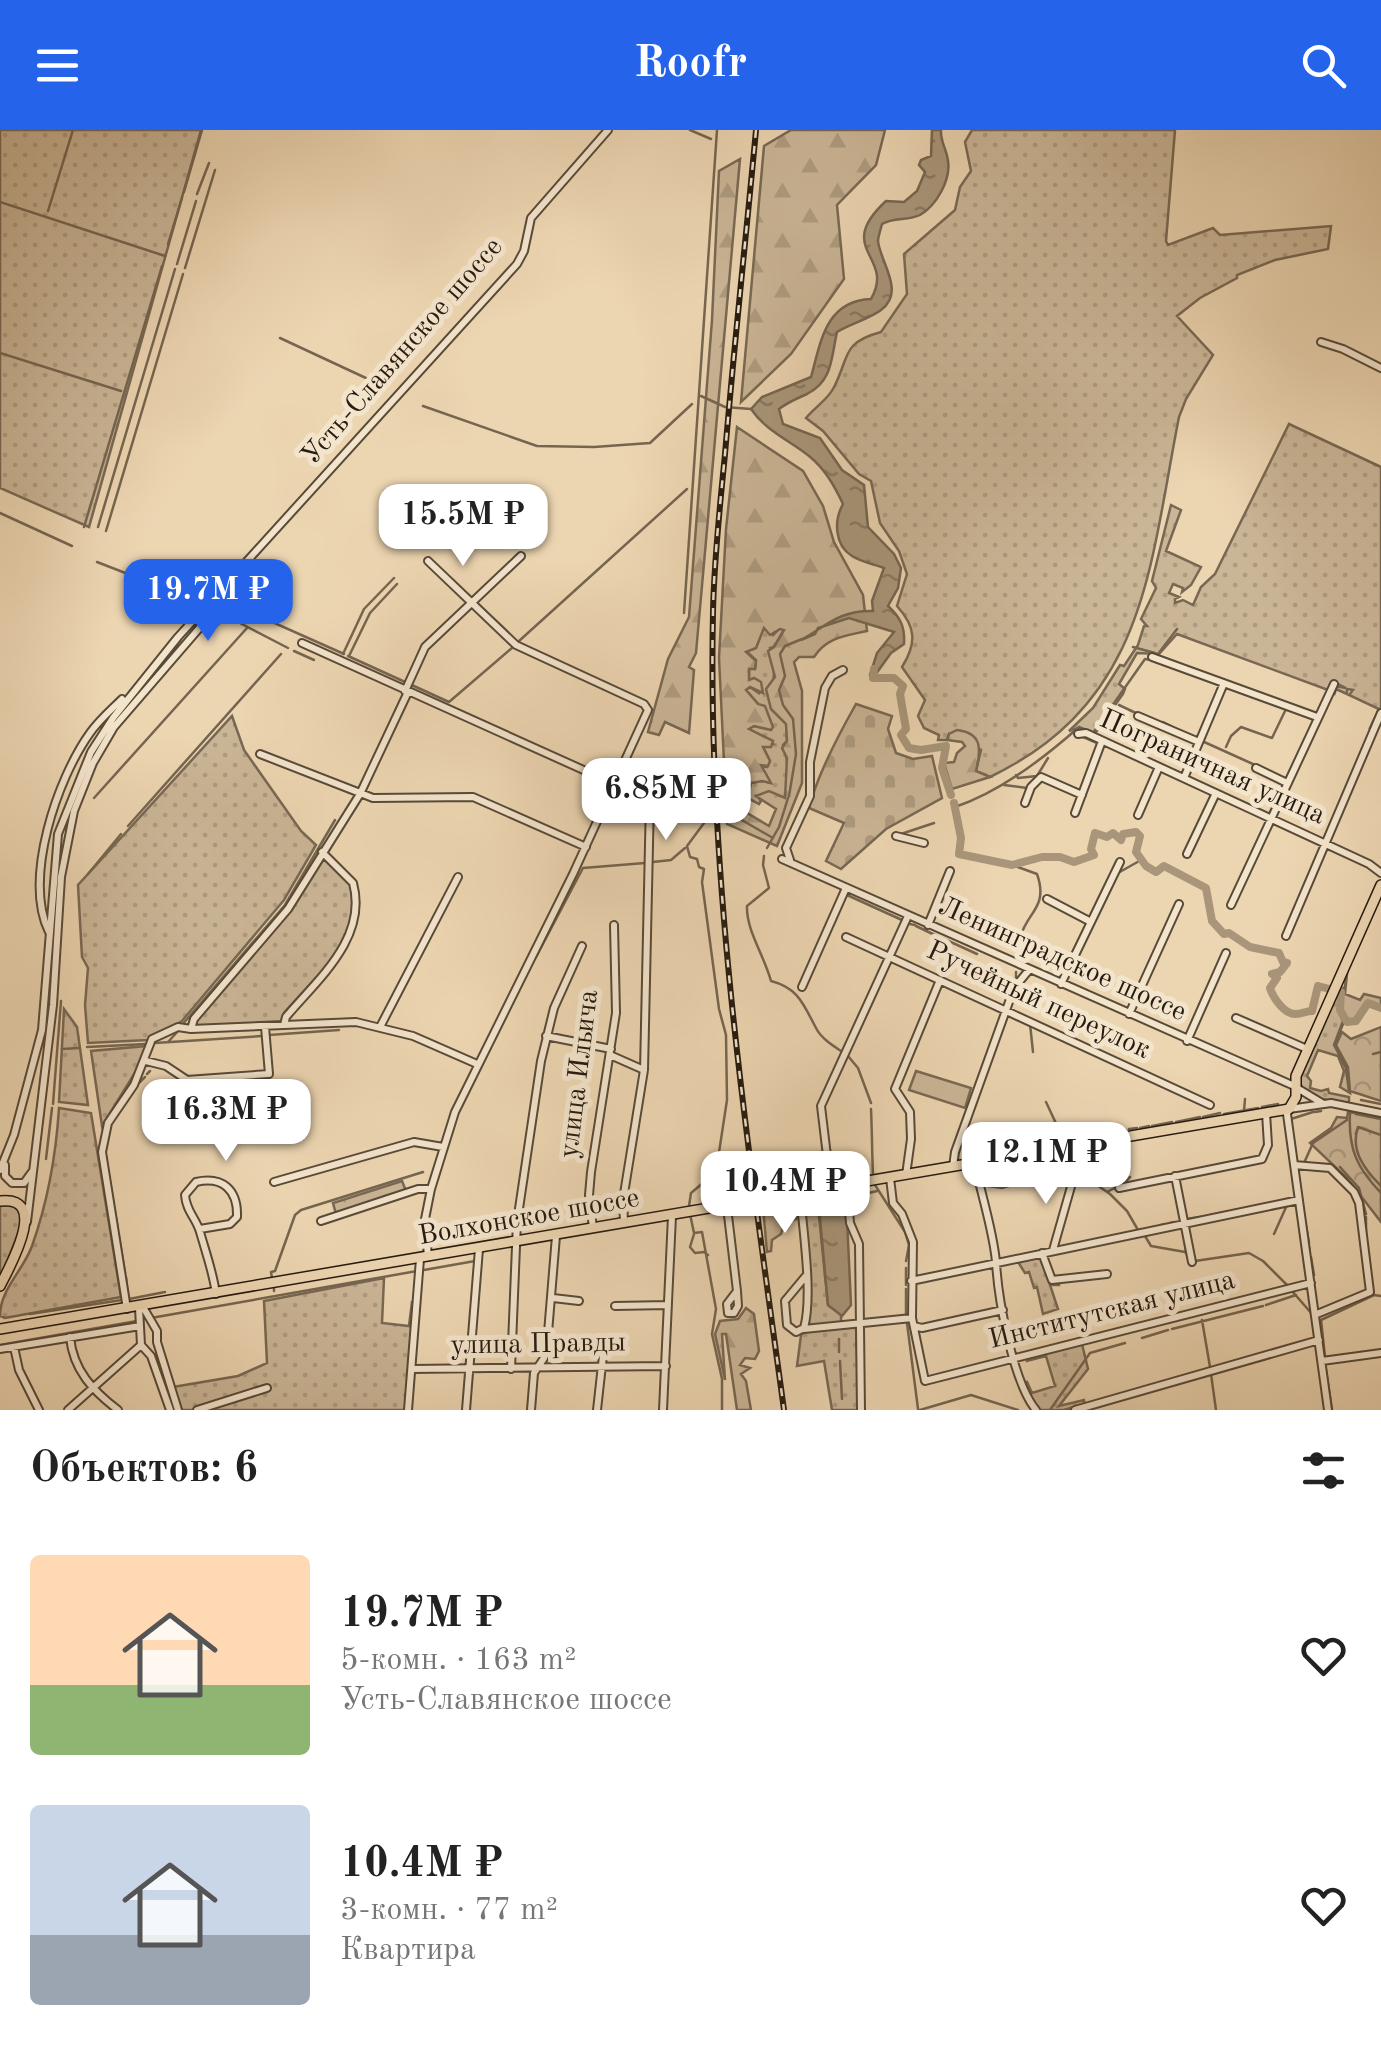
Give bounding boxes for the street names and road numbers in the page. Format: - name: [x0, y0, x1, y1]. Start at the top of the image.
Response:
- street label: Усть-Славянское шоссе: [297, 233, 509, 471]
- street label: Пограничная улица: [1095, 706, 1329, 831]
- street label: Ленинградское шоссе: [934, 893, 1190, 1027]
- street label: Ручейный переулок: [922, 937, 1154, 1065]
- street label: улица Ильича: [556, 988, 604, 1160]
- street label: Волхонское шоссе: [416, 1185, 642, 1251]
- street label: Институтская улица: [986, 1267, 1238, 1355]
- street label: улица Правды: [450, 1329, 626, 1361]

